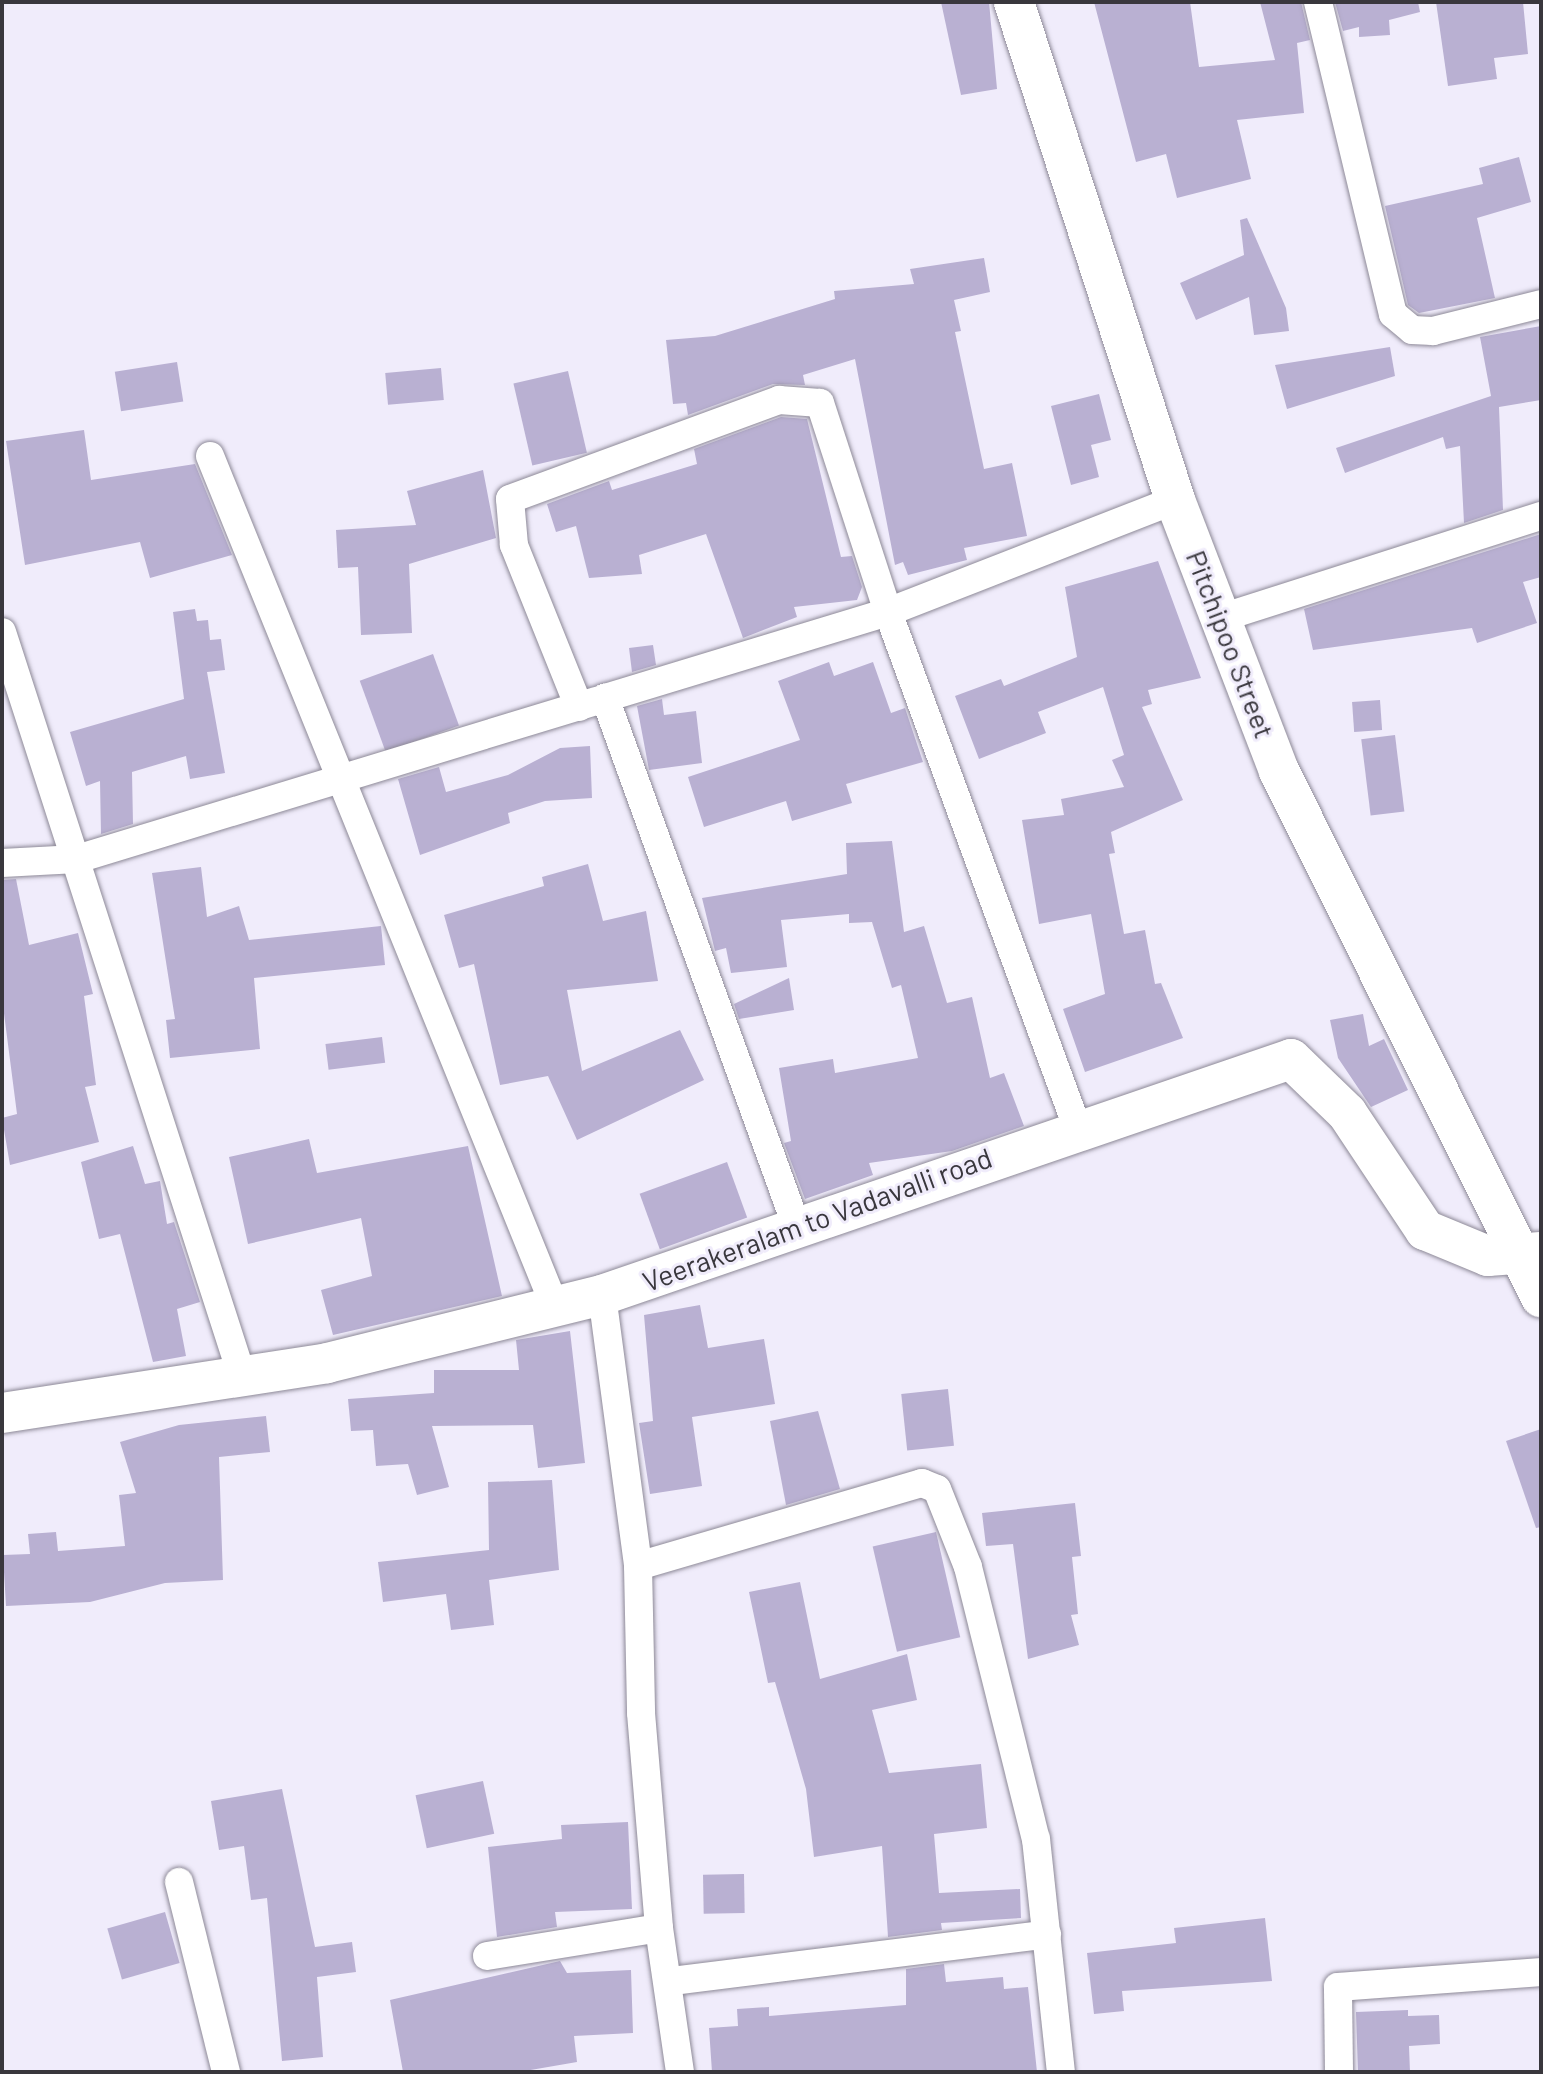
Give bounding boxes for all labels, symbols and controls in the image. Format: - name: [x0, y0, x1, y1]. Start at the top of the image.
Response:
- street label: Pitchipoo Street: [1180, 546, 1282, 742]
- street label: Veerakeralam to Vadavalli road: [638, 1140, 996, 1298]

